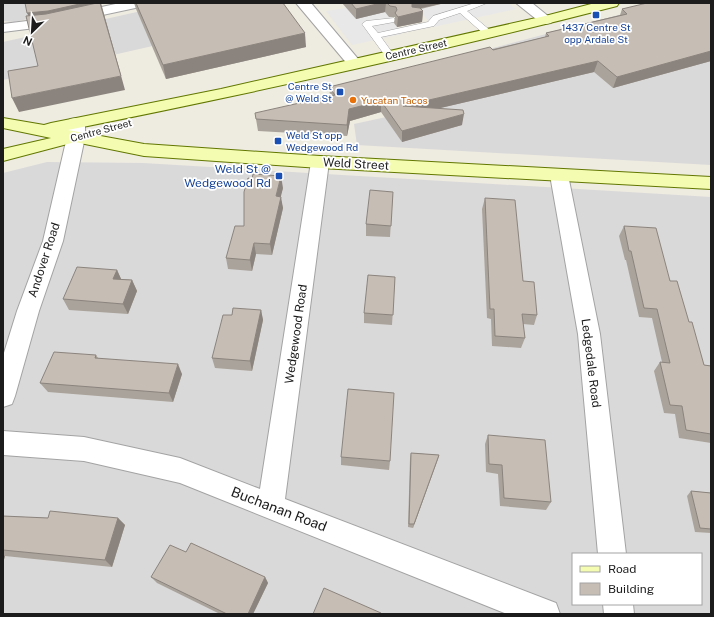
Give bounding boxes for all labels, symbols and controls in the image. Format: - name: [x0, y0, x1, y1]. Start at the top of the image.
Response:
- marker: 1437 Centre St opp Ardale St: [591, 10, 601, 20]
- north arrow: [12, 12, 52, 52]
- place label: 1437 Centre St opp Ardale St: [561, 21, 631, 45]
- text: N: [21, 34, 34, 48]
- street label: Centre Street: [384, 36, 448, 62]
- place label: Centre St @ Weld St: [285, 80, 332, 104]
- marker: Centre St @ Weld St: [335, 87, 345, 97]
- place label: Yucatan Tacos: [361, 94, 428, 106]
- marker: Yucatan Tacos: [348, 95, 358, 105]
- street label: Centre Street: [69, 116, 133, 144]
- place label: Weld St opp Wedgewood Rd: [286, 129, 358, 153]
- marker: Weld St opp Wedgewood Rd: [273, 136, 283, 146]
- street label: Weld Street: [323, 155, 390, 173]
- place label: Weld St @ Wedgewood Rd: [184, 162, 271, 190]
- marker: Weld St @ Wedgewood Rd: [274, 171, 284, 181]
- street label: Andover Road: [25, 221, 63, 299]
- street label: Wedgewood Road: [282, 283, 310, 385]
- street label: Ledgedale Road: [579, 318, 603, 408]
- street label: Buchanan Road: [229, 483, 329, 535]
- legend: [572, 553, 702, 605]
- text: Road: [608, 562, 636, 576]
- text: Building: [608, 582, 654, 596]

